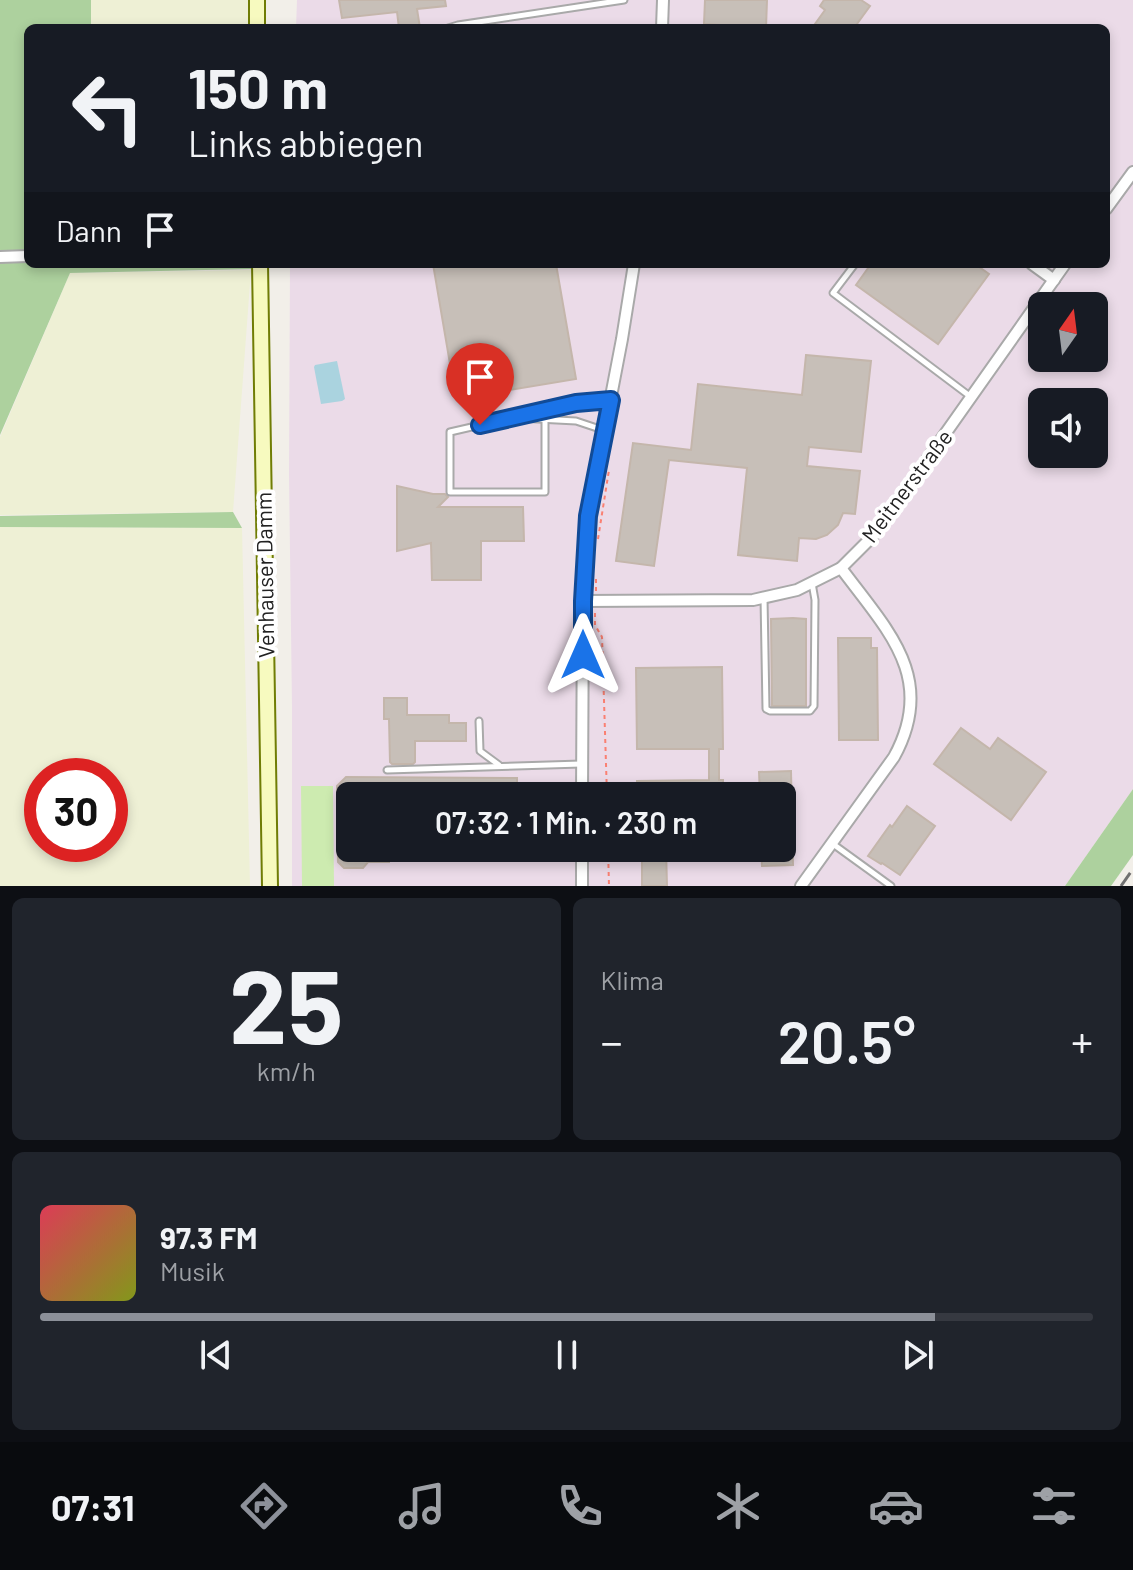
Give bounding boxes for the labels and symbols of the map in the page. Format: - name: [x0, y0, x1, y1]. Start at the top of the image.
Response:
- north arrow: [1028, 292, 1108, 372]
- pin: [446, 343, 514, 425]
- street label: Meitnerstraße: [855, 424, 957, 547]
- street label: Venhauser Damm: [250, 492, 278, 658]
- position arrow: [541, 613, 625, 697]
- speed limit sign: 30: [24, 758, 128, 862]

